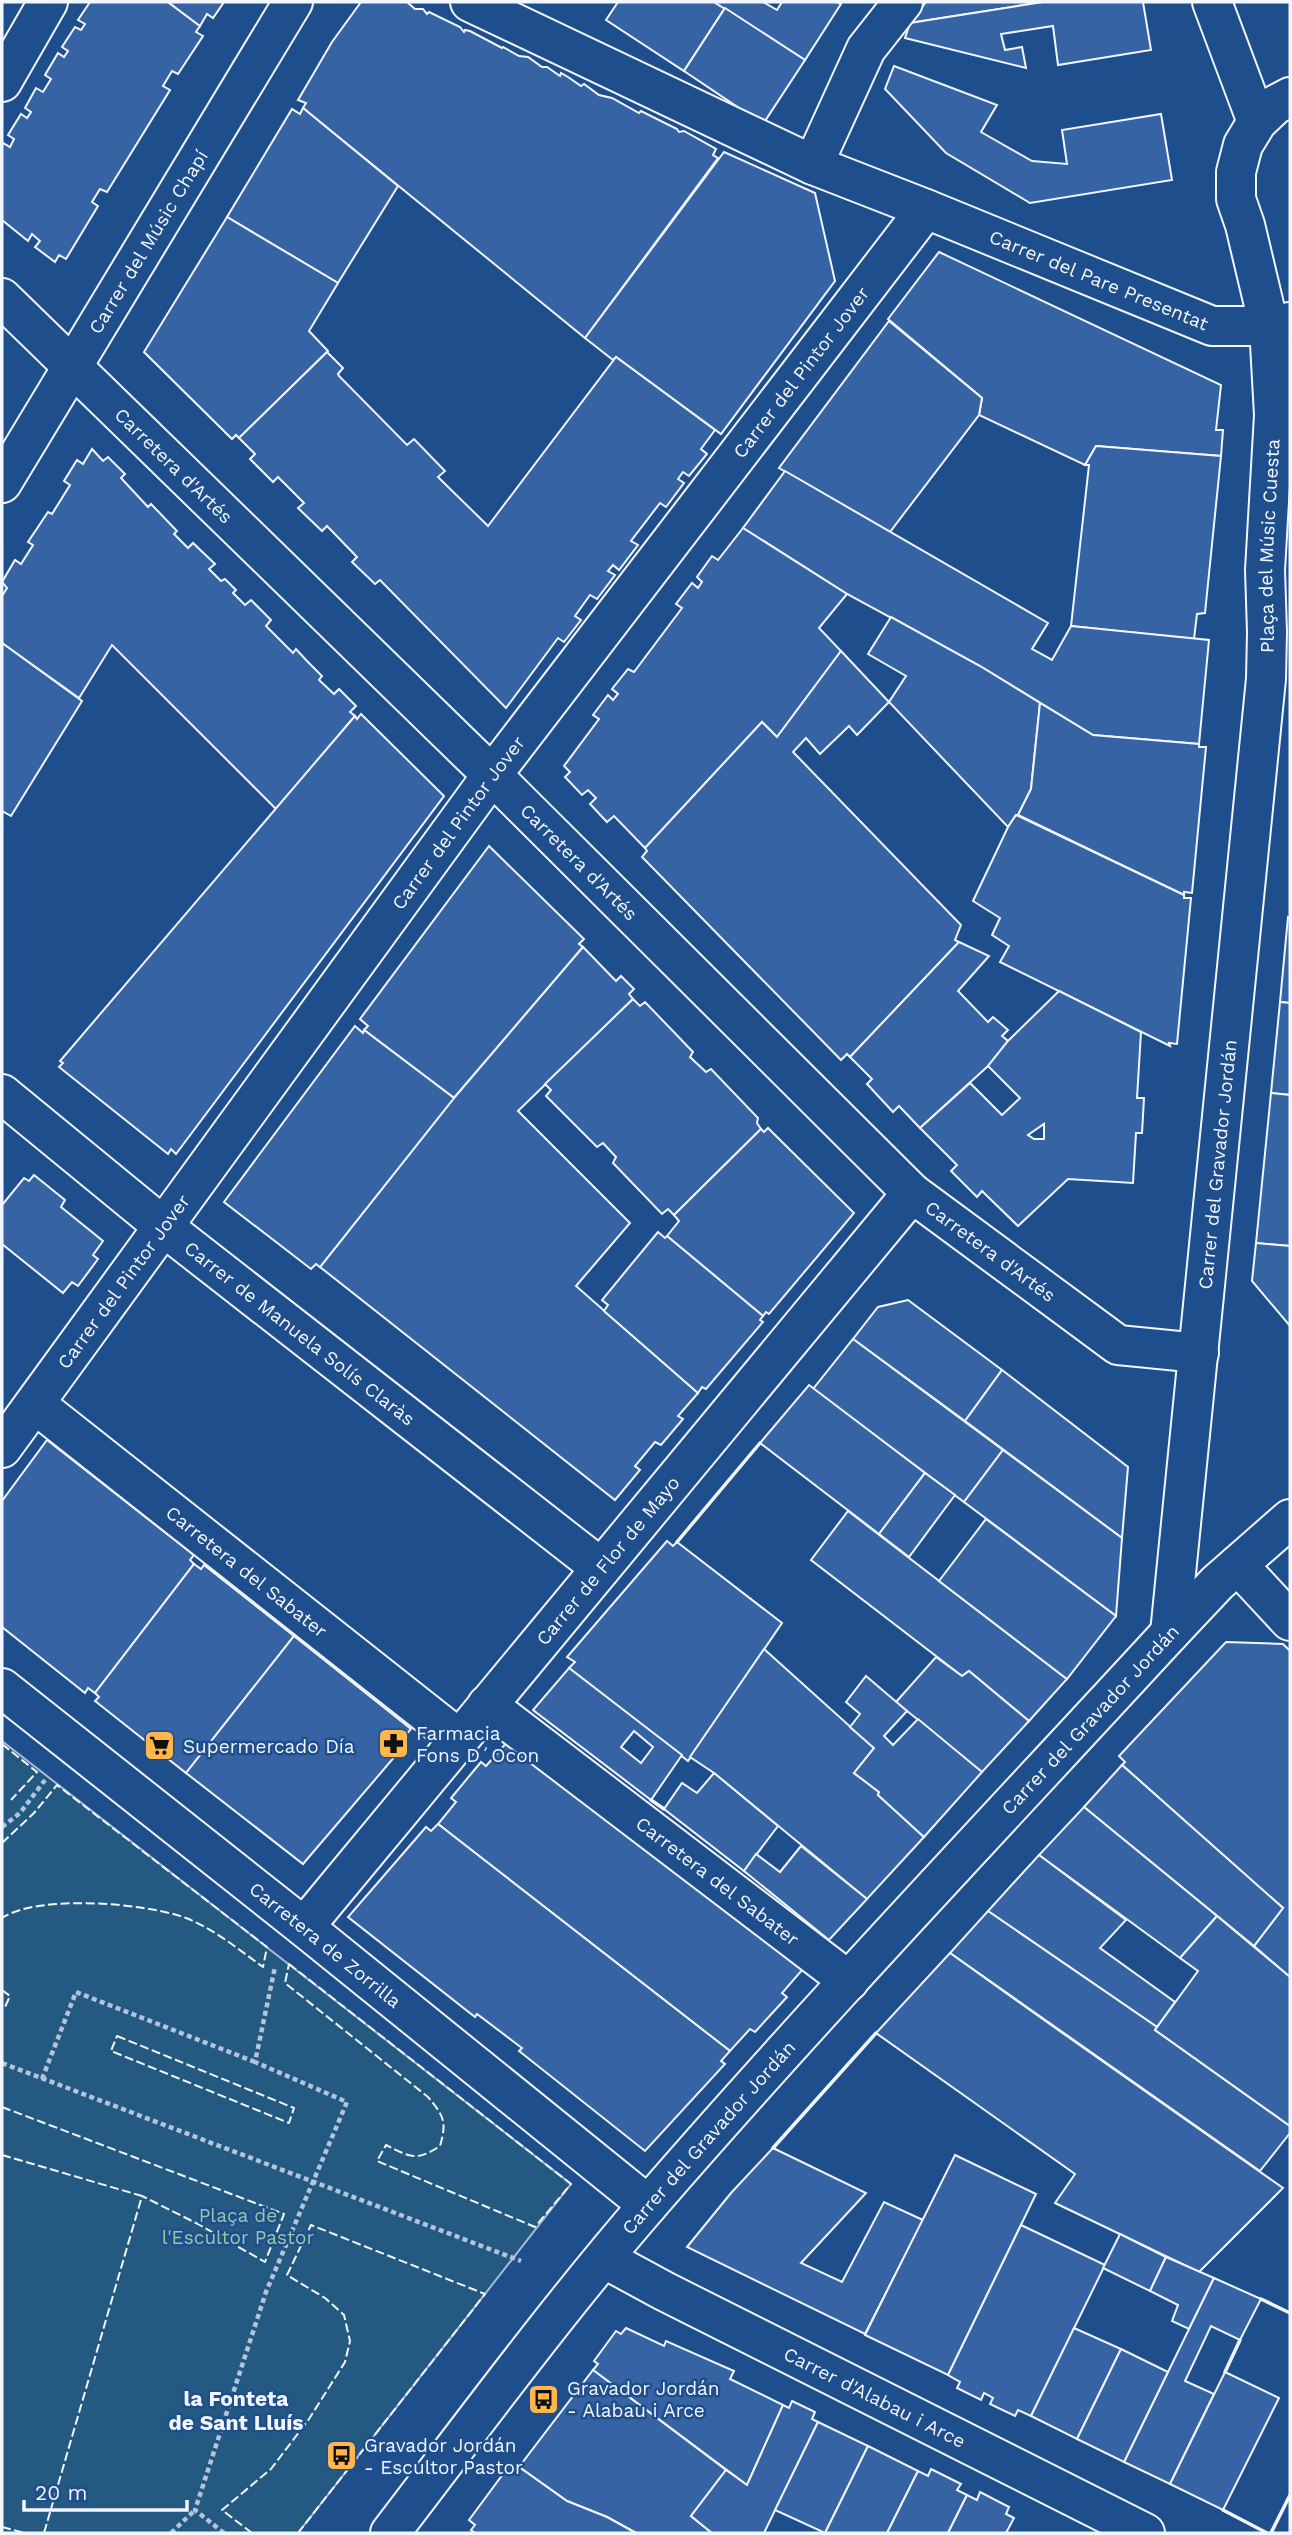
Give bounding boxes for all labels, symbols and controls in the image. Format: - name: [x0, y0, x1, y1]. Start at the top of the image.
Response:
- street label: Carrer del Músic Chapí: [84, 146, 213, 338]
- street label: Carrer del Pare Presentat: [986, 225, 1212, 335]
- street label: Carrer del Pintor Jover: [728, 282, 874, 463]
- street label: Carretera d'Artés: [110, 403, 238, 528]
- street label: Plaça del Músic Cuesta: [1254, 438, 1285, 653]
- street label: Carrer del Pintor Jover: [387, 731, 530, 914]
- street label: Carretera d'Artés: [516, 799, 642, 925]
- street label: Carrer del Gravador Jordán: [1194, 1038, 1242, 1290]
- street label: Carrer del Pintor Jover: [53, 1190, 195, 1373]
- street label: Carretera d'Artés: [921, 1196, 1060, 1307]
- street label: Carrer de Manuela Solís Claràs: [180, 1236, 419, 1431]
- street label: Carrer de Flor de Mayo: [531, 1471, 685, 1650]
- street label: Carretera del Sabater: [161, 1501, 332, 1643]
- street label: Carrer del Gravador Jordán: [997, 1620, 1184, 1820]
- place label: Farmacia Fons D´Ocon: [416, 1722, 539, 1767]
- pharmacy icon: Farmacia Fons D´Ocon: [376, 1727, 410, 1761]
- supermarket icon: Supermercado Día: [143, 1729, 177, 1763]
- place label: Supermercado Día: [183, 1735, 355, 1758]
- street label: Carretera del Sabater: [631, 1812, 804, 1951]
- street label: Carretera de Zorrilla: [245, 1877, 406, 2013]
- street label: Carrer del Gravador Jordán: [617, 2036, 800, 2239]
- park label: Plaça de l'Escultor Pastor: [162, 2204, 314, 2249]
- street label: Carrer d'Alabau i Arce: [780, 2342, 969, 2453]
- place label: Gravador Jordán - Alabau i Arce: [567, 2377, 720, 2422]
- bus stop icon: Gravador Jordán - Alabau i Arce: [527, 2382, 561, 2416]
- district label: la Fonteta de Sant Lluís: [169, 2386, 303, 2435]
- place label: Gravador Jordán - Escultor Pastor: [364, 2434, 523, 2479]
- bus stop icon: Gravador Jordán - Escultor Pastor: [324, 2439, 358, 2473]
- scale bar: [24, 2468, 187, 2512]
- text: 20 m: [35, 2480, 87, 2505]

